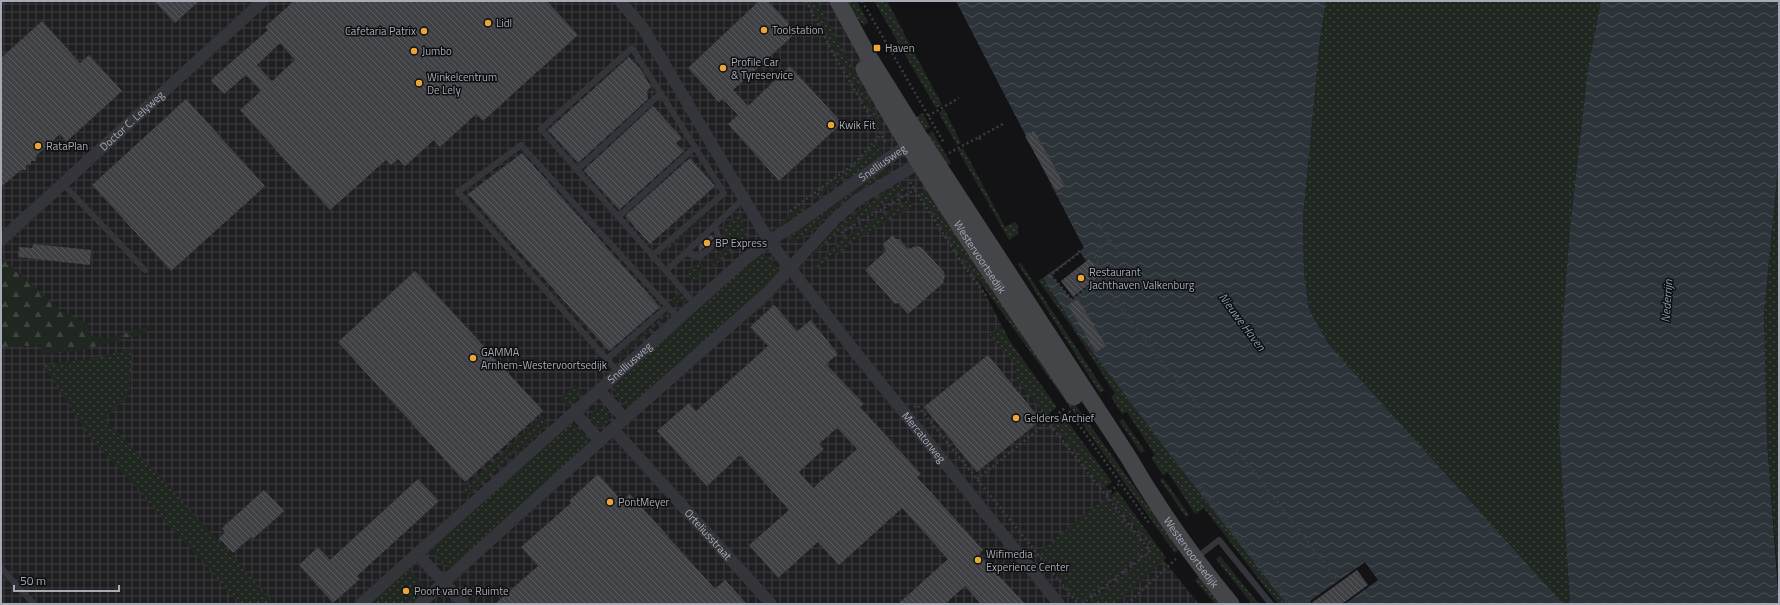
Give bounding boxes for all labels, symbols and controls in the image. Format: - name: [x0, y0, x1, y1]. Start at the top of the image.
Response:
- place label: Lidl: [496, 15, 512, 31]
- marker: Lidl: [483, 18, 493, 28]
- place label: Toolstation: [772, 22, 824, 38]
- place label: Cafetaria Patrix: [345, 23, 416, 39]
- marker: Toolstation: [759, 25, 769, 35]
- marker: Cafetaria Patrix: [419, 26, 429, 36]
- place label: Haven: [885, 40, 915, 56]
- place label: Jumbo: [422, 43, 452, 59]
- marker: Haven: [872, 43, 882, 53]
- marker: Jumbo: [409, 46, 419, 56]
- place label: Profile Car & Tyreservice: [731, 54, 793, 83]
- marker: Profile Car & Tyreservice: [718, 63, 728, 73]
- place label: Winkelcentrum De Lely: [427, 69, 497, 98]
- marker: Winkelcentrum De Lely: [414, 78, 424, 88]
- street label: Doctor C. Lelyweg: [96, 87, 168, 154]
- place label: Kwik Fit: [839, 117, 876, 133]
- marker: Kwik Fit: [826, 120, 836, 130]
- place label: RataPlan: [46, 138, 88, 154]
- street label: Snelliusweg: [855, 140, 910, 185]
- marker: RataPlan: [33, 141, 43, 151]
- street label: Westervoortsedijk: [950, 217, 1011, 297]
- place label: BP Express: [715, 235, 767, 251]
- marker: BP Express: [702, 238, 712, 248]
- place label: Restaurant Jachthaven Valkenburg: [1089, 264, 1195, 293]
- marker: Restaurant Jachthaven Valkenburg: [1076, 273, 1086, 283]
- water label: Nederrijn: [1656, 278, 1678, 323]
- water label: Nieuwe Haven: [1214, 289, 1271, 356]
- street label: Snelliusweg: [604, 338, 656, 387]
- place label: GAMMA Arnhem-Westervoortsedijk: [481, 344, 608, 373]
- marker: GAMMA Arnhem-Westervoortsedijk: [468, 353, 478, 363]
- street label: Mercatorweg: [898, 408, 950, 466]
- place label: Gelders Archief: [1024, 410, 1095, 426]
- marker: Gelders Archief: [1011, 413, 1021, 423]
- place label: PontMeyer: [618, 494, 669, 510]
- marker: PontMeyer: [605, 497, 615, 507]
- street label: Orteliusstraat: [681, 505, 736, 564]
- street label: Westervoortsedijk: [1160, 513, 1223, 592]
- place label: Wifimedia Experience Center: [986, 546, 1070, 575]
- marker: Wifimedia Experience Center: [973, 555, 983, 565]
- scale bar: [14, 567, 119, 593]
- text: 50 m: [20, 571, 46, 590]
- place label: Poort van de Ruimte: [414, 583, 509, 599]
- marker: Poort van de Ruimte: [401, 586, 411, 596]

